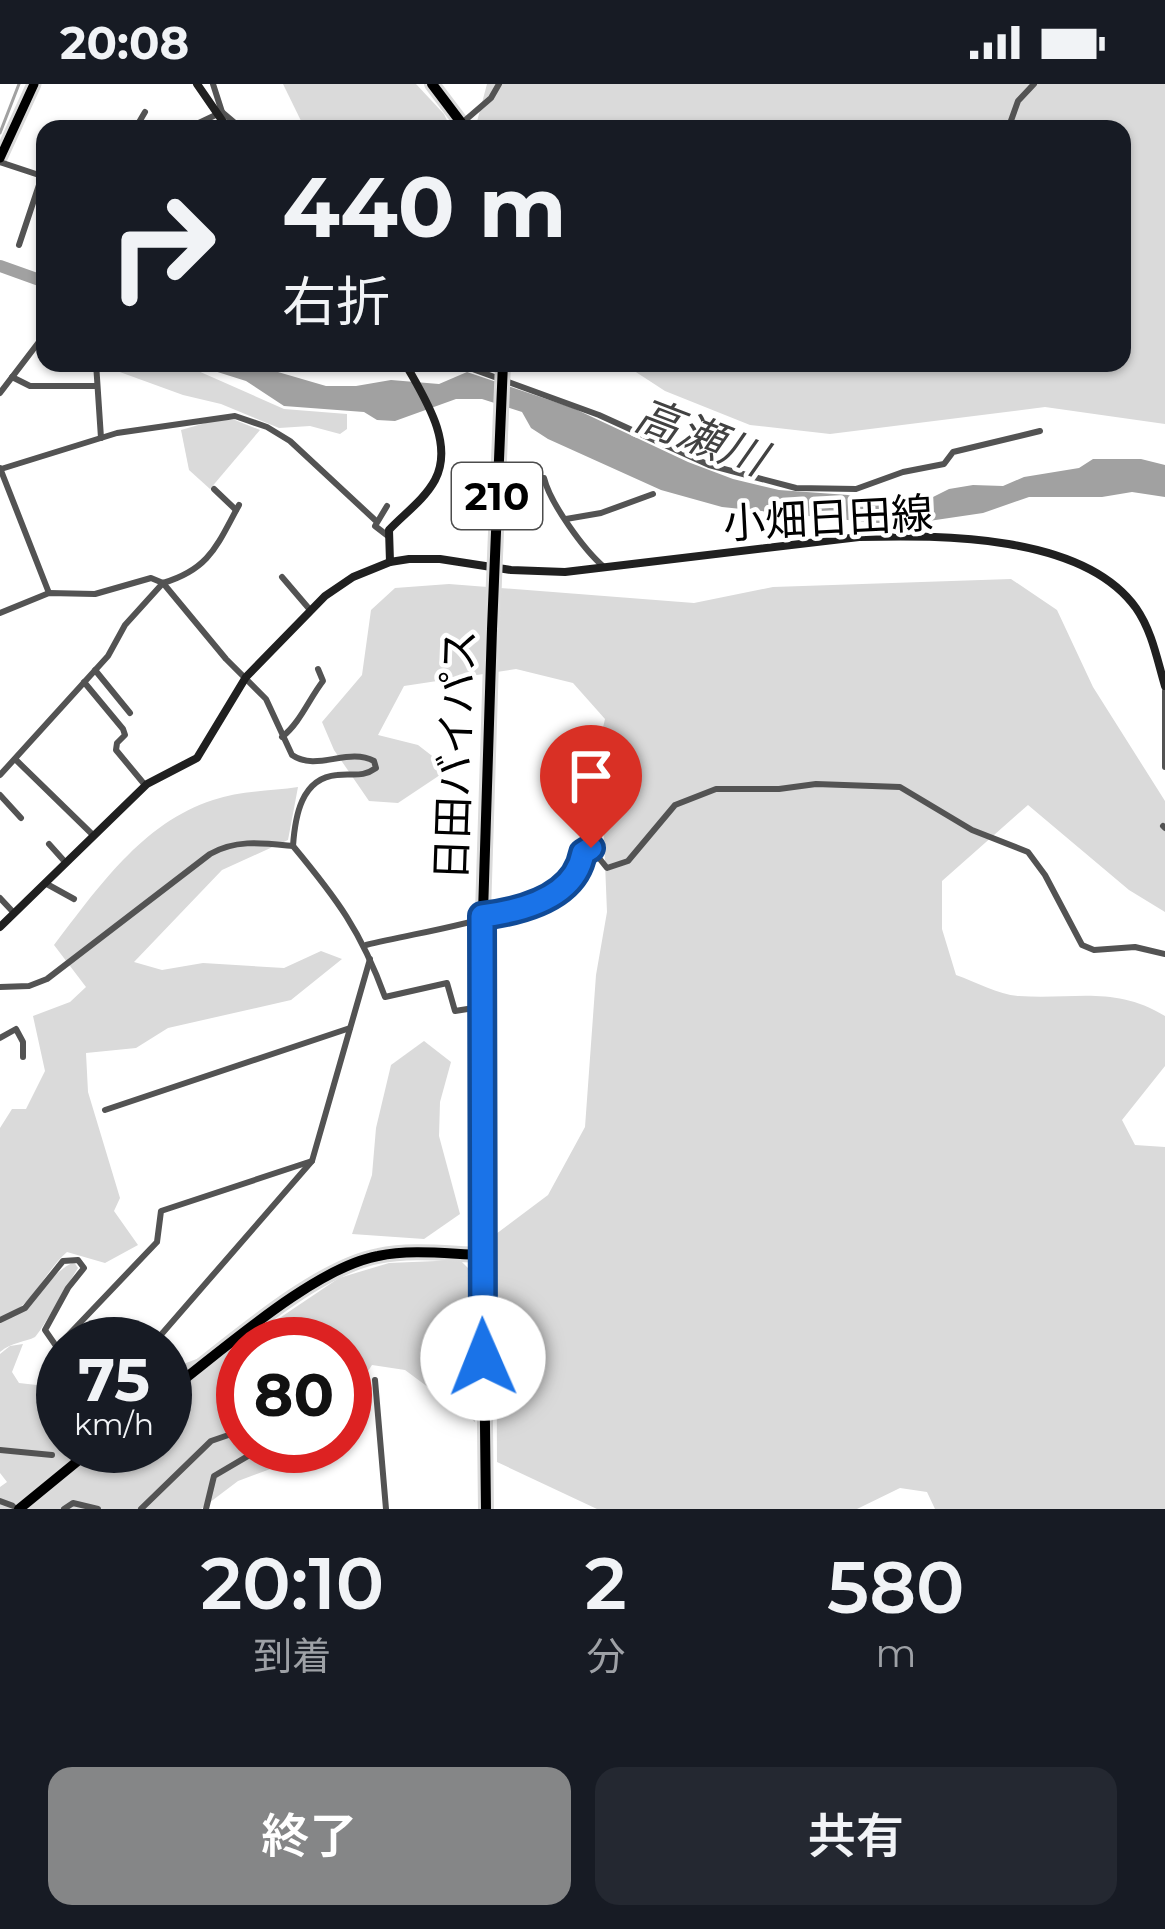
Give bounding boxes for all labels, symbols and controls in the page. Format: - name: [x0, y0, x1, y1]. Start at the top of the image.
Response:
- text: 20:08: [60, 15, 189, 70]
- text: 440 m: [282, 156, 567, 258]
- icon: right: [84, 168, 240, 324]
- text: 右折: [282, 269, 390, 335]
- water label: 高瀬川: [628, 386, 778, 487]
- road number: 210: [452, 463, 542, 529]
- street label: 小畑日田線: [722, 487, 934, 549]
- street label: 日田バイパス: [425, 629, 485, 881]
- pin: [540, 725, 642, 848]
- icon: arrive: [558, 743, 624, 809]
- position arrow: [420, 1295, 546, 1421]
- speed limit sign: 80: [216, 1317, 372, 1473]
- text: 75: [78, 1343, 150, 1416]
- text: km/h: [74, 1406, 154, 1443]
- text: 20:10: [200, 1539, 384, 1627]
- text: 2: [585, 1539, 627, 1627]
- text: 580: [827, 1543, 965, 1631]
- text: m: [875, 1629, 917, 1677]
- text: 到着: [253, 1632, 331, 1680]
- text: 分: [586, 1632, 625, 1680]
- button: 終了: [48, 1767, 571, 1905]
- button: 共有: [595, 1767, 1117, 1905]

